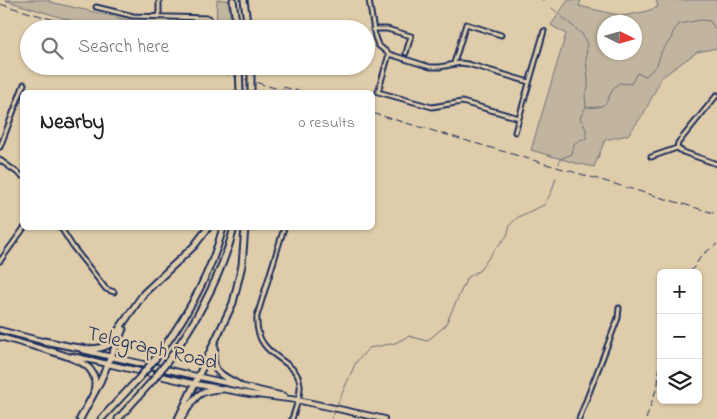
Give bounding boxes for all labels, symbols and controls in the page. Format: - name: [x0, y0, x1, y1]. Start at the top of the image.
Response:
- north arrow: [597, 15, 642, 60]
- search box: [20, 20, 375, 75]
- icon: search: [38, 34, 66, 62]
- text: Search here: [78, 34, 169, 61]
- text: Nearby: [40, 108, 104, 138]
- text: 0 results: [299, 111, 355, 135]
- map controls: [657, 269, 702, 404]
- button: +: [657, 269, 702, 314]
- button: −: [657, 314, 702, 359]
- street label: Telegraph Road: [83, 319, 221, 381]
- button: layers: [657, 359, 702, 404]

